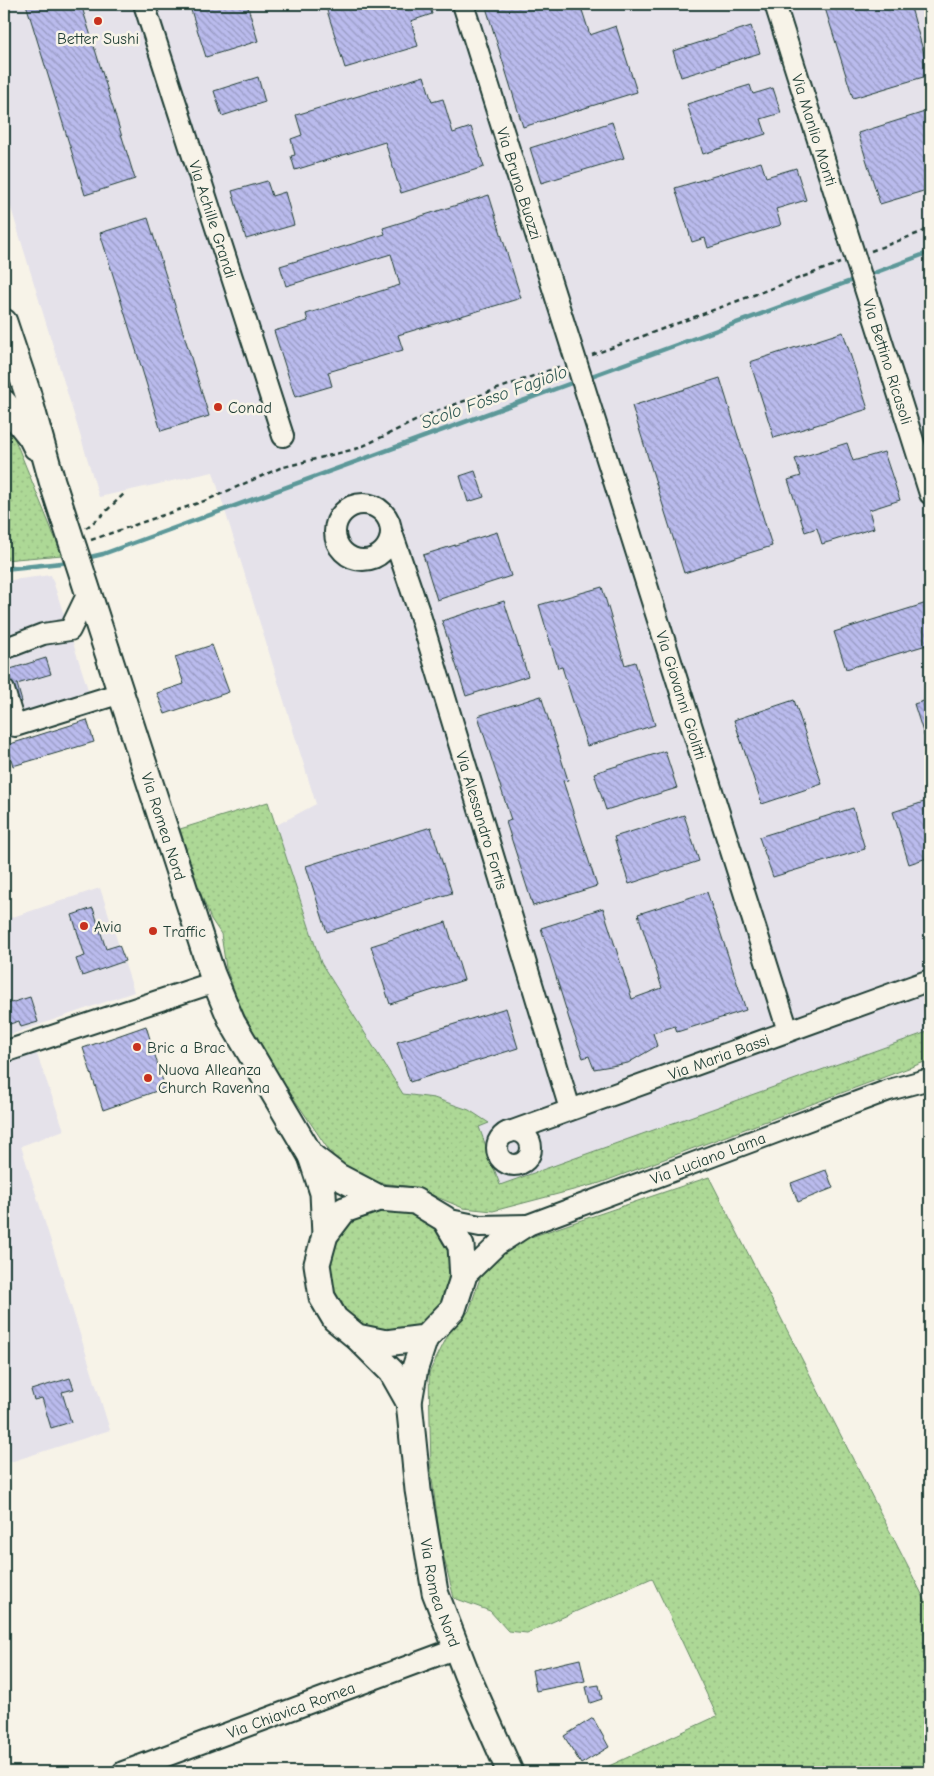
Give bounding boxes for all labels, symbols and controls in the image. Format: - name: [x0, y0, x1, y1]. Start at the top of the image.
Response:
- marker: Better Sushi: [92, 15, 104, 27]
- place label: Better Sushi: [57, 30, 139, 48]
- street label: Via Manlio Monti: [788, 72, 840, 188]
- street label: Via Bruno Buozzi: [493, 125, 545, 242]
- street label: Via Achille Grandi: [185, 158, 240, 280]
- street label: Via Bettino Ricasoli: [859, 297, 915, 427]
- water label: Scolo Fosso Fagiolo: [418, 361, 570, 434]
- place label: Conad: [228, 399, 272, 417]
- marker: Conad: [212, 401, 224, 413]
- street label: Via Giovanni Giolitti: [652, 629, 710, 762]
- street label: Via Alessandro Fortis: [452, 749, 511, 892]
- street label: Via Romea Nord: [137, 770, 189, 882]
- place label: Avia: [94, 918, 122, 936]
- marker: Avia: [78, 920, 90, 932]
- place label: Traffic: [163, 923, 206, 941]
- marker: Traffic: [147, 925, 159, 937]
- street label: Via Maria Bassi: [666, 1031, 772, 1084]
- place label: Bric a Brac: [147, 1039, 226, 1057]
- marker: Bric a Brac: [131, 1041, 143, 1053]
- place label: Nuova Alleanza Church Ravenna: [158, 1061, 270, 1097]
- marker: Nuova Alleanza Church Ravenna: [142, 1072, 154, 1084]
- street label: Via Luciano Lama: [648, 1129, 768, 1189]
- street label: Via Romea Nord: [416, 1537, 463, 1650]
- street label: Via Chiavica Romea: [225, 1679, 358, 1743]

